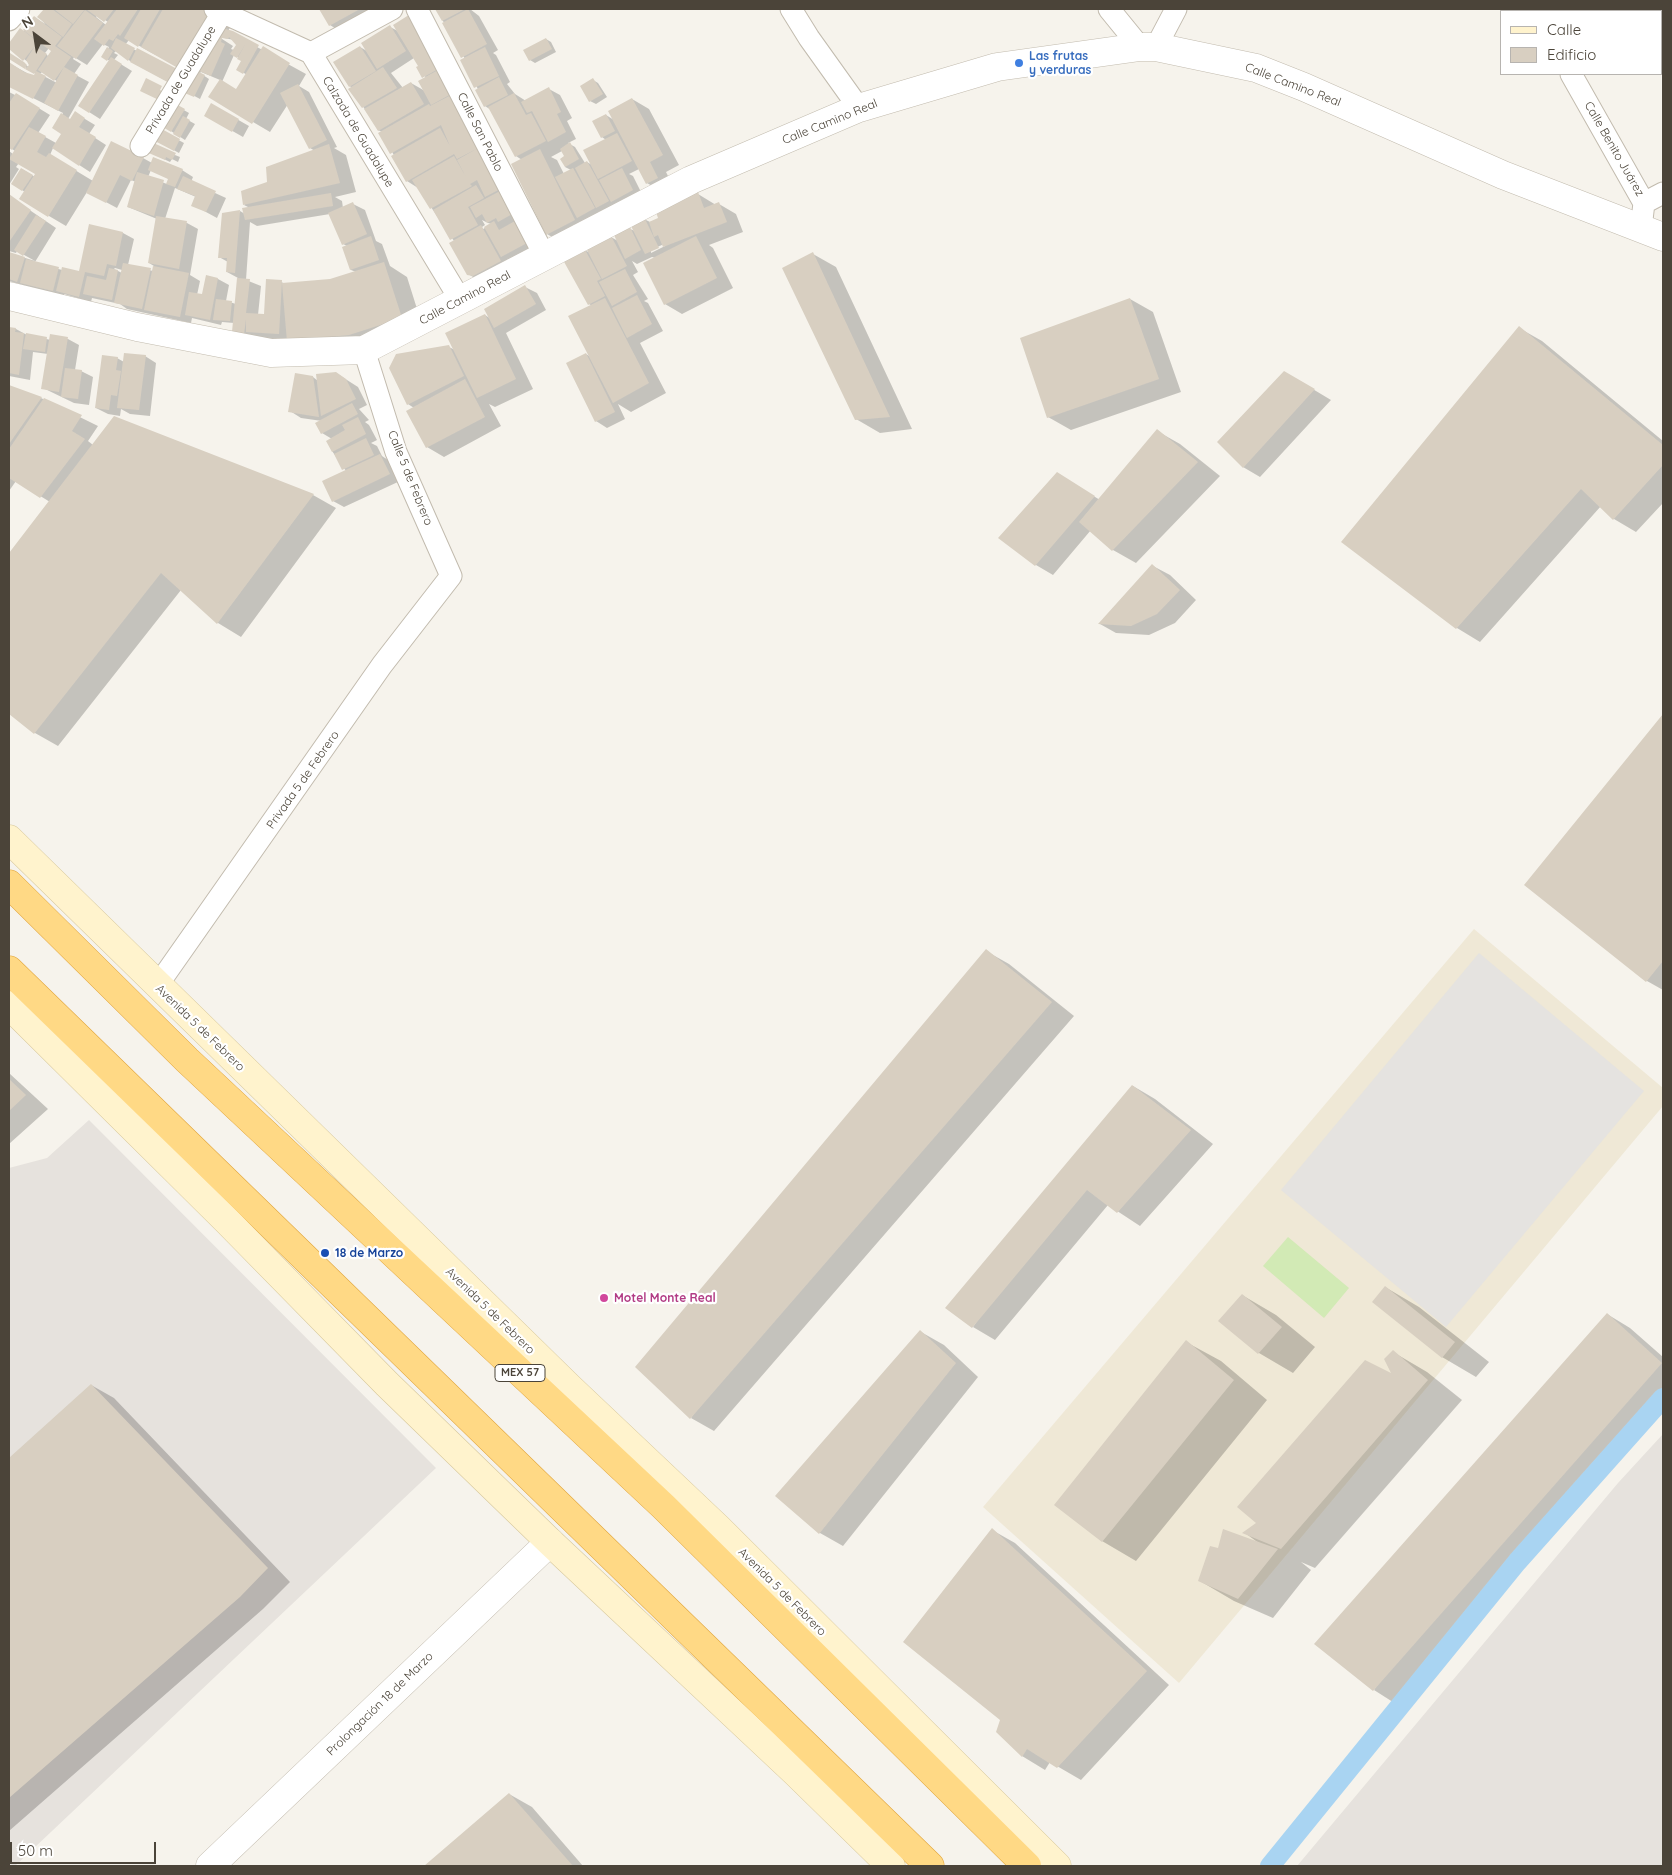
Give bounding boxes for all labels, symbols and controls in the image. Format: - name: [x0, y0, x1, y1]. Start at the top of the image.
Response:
- north arrow: [10, 10, 60, 60]
- legend: [1500, 10, 1662, 75]
- text: N: [18, 12, 36, 33]
- text: Calle: [1547, 20, 1581, 39]
- street label: Privada de Guadalupe: [143, 23, 219, 137]
- text: Edificio: [1547, 45, 1596, 64]
- place label: Las frutas y verduras: [1029, 49, 1091, 77]
- marker: Las frutas y verduras: [1013, 57, 1025, 69]
- street label: Calle Camino Real: [1243, 60, 1343, 110]
- street label: Calzada de Guadalupe: [319, 74, 397, 190]
- street label: Calle San Pablo: [454, 90, 506, 174]
- street label: Calle Camino Real: [780, 96, 880, 148]
- street label: Calle Benito Juárez: [1581, 99, 1647, 199]
- street label: Calle Camino Real: [417, 268, 513, 328]
- street label: Calle 5 de Febrero: [384, 428, 436, 528]
- street label: Privada 5 de Febrero: [264, 728, 342, 832]
- street label: Avenida 5 de Febrero: [152, 982, 248, 1074]
- place label: 18 de Marzo: [335, 1246, 403, 1260]
- marker: 18 de Marzo: [319, 1247, 331, 1259]
- street label: Avenida 5 de Febrero: [442, 1265, 538, 1357]
- place label: Motel Monte Real: [614, 1291, 716, 1305]
- marker: Motel Monte Real: [598, 1292, 610, 1304]
- road number: MEX 57: [495, 1365, 545, 1382]
- street label: Avenida 5 de Febrero: [735, 1545, 829, 1639]
- street label: Prolongación 18 de Marzo: [324, 1649, 436, 1759]
- scale bar: [12, 1832, 159, 1864]
- text: 50 m: [18, 1841, 53, 1860]

